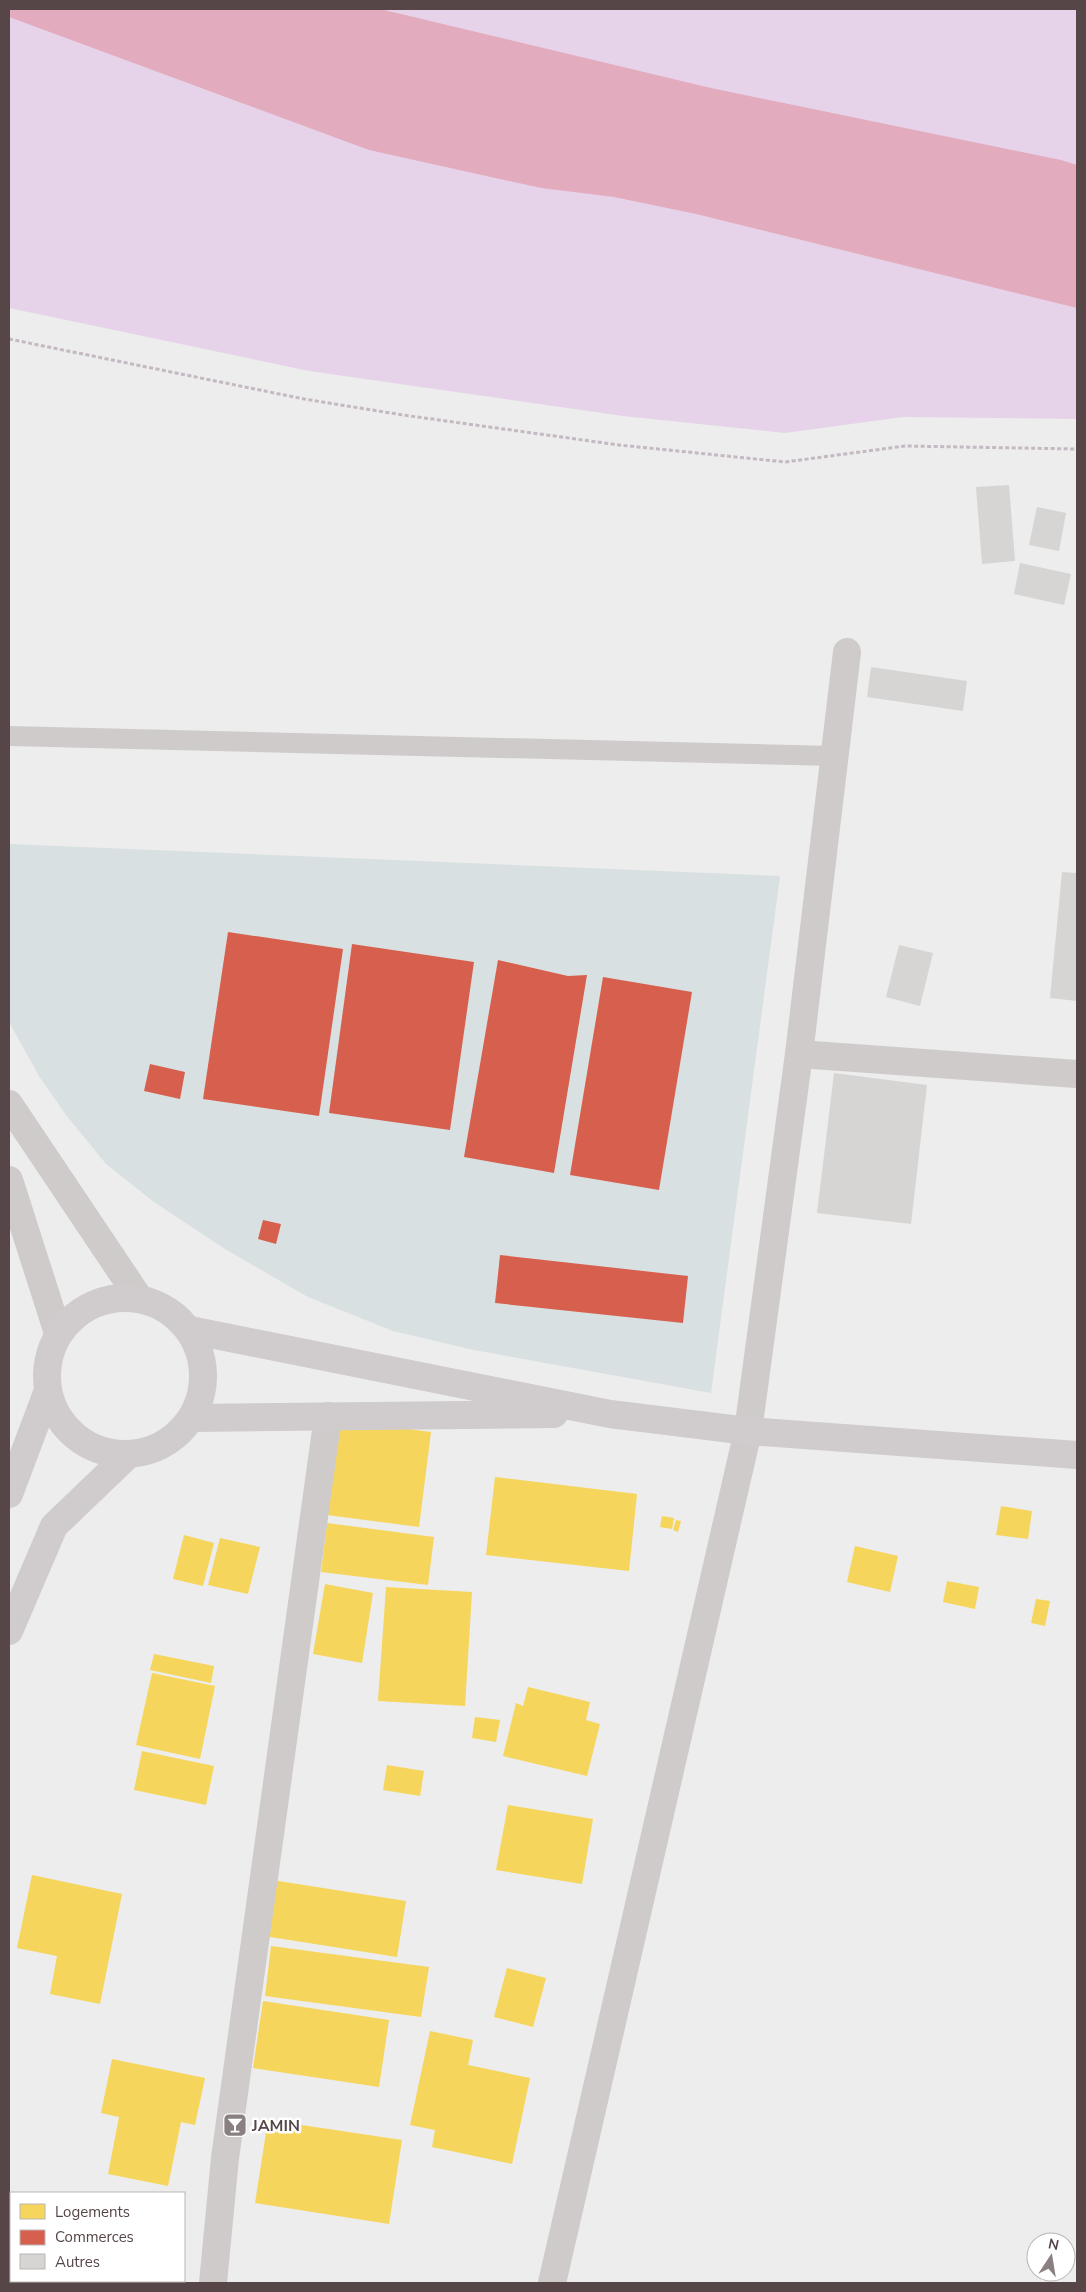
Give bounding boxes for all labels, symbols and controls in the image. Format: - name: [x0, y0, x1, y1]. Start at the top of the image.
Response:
- bar icon: JAMIN: [222, 2112, 248, 2138]
- place label: JAMIN: [251, 2115, 300, 2137]
- legend: [10, 2192, 185, 2282]
- text: Logements: [55, 2202, 130, 2222]
- text: Commerces: [55, 2227, 134, 2247]
- north arrow: [1026, 2232, 1076, 2282]
- text: N: [1046, 2234, 1061, 2255]
- text: Autres: [55, 2252, 100, 2272]

